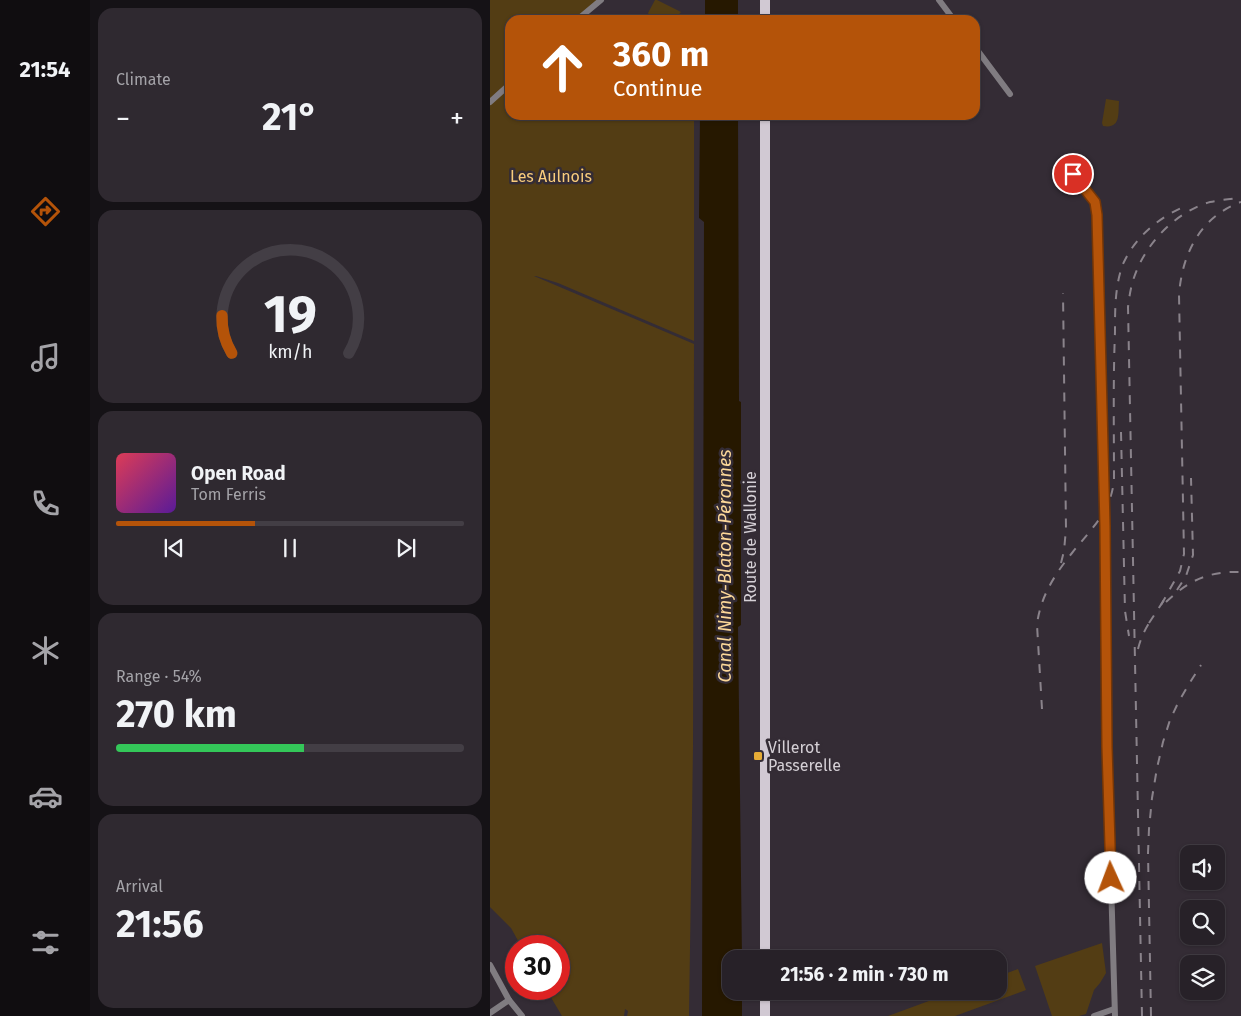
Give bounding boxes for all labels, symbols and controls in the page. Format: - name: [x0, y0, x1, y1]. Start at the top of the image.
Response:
- text: 360 m: [613, 33, 709, 75]
- icon: ahead: [530, 35, 595, 100]
- text: 21:54: [20, 56, 70, 83]
- text: Climate: [116, 70, 171, 89]
- text: Continue: [613, 75, 702, 102]
- text: 21°: [262, 94, 318, 140]
- text: −: [116, 102, 130, 135]
- text: +: [450, 102, 464, 135]
- pin: [1052, 153, 1094, 195]
- icon: arrive: [1059, 160, 1087, 188]
- park label: Les Aulnois: [510, 167, 592, 186]
- icon: directions: [28, 194, 63, 229]
- text: 19: [263, 283, 317, 346]
- icon: music: [28, 340, 63, 375]
- text: km/h: [268, 341, 312, 363]
- water label: Canal Nimy-Blaton-Péronnes: [714, 450, 736, 682]
- text: Open Road: [191, 462, 286, 485]
- street label: Route de Wallonie: [741, 471, 760, 603]
- text: Tom Ferris: [191, 485, 266, 504]
- icon: phone: [28, 486, 63, 521]
- icon: previous: [160, 534, 188, 562]
- icon: pause: [276, 534, 304, 562]
- icon: next: [392, 534, 420, 562]
- icon: climate: [28, 633, 63, 668]
- text: Range · 54%: [116, 667, 202, 686]
- text: 270 km: [116, 691, 237, 737]
- place label: Villerot Passerelle: [768, 738, 841, 775]
- marker: Villerot Passerelle: [752, 750, 764, 762]
- icon: car: [28, 779, 63, 814]
- map controls: [1180, 845, 1225, 1000]
- button: sound: [1180, 845, 1225, 890]
- position arrow: [1084, 851, 1136, 903]
- text: Arrival: [116, 877, 163, 896]
- button: search: [1180, 900, 1225, 945]
- text: 21:56: [116, 901, 204, 947]
- icon: filters: [28, 925, 63, 960]
- speed limit sign: 30: [505, 935, 570, 1000]
- button: layers: [1180, 955, 1225, 1000]
- text: 21:56 · 2 min · 730 m: [781, 963, 948, 986]

